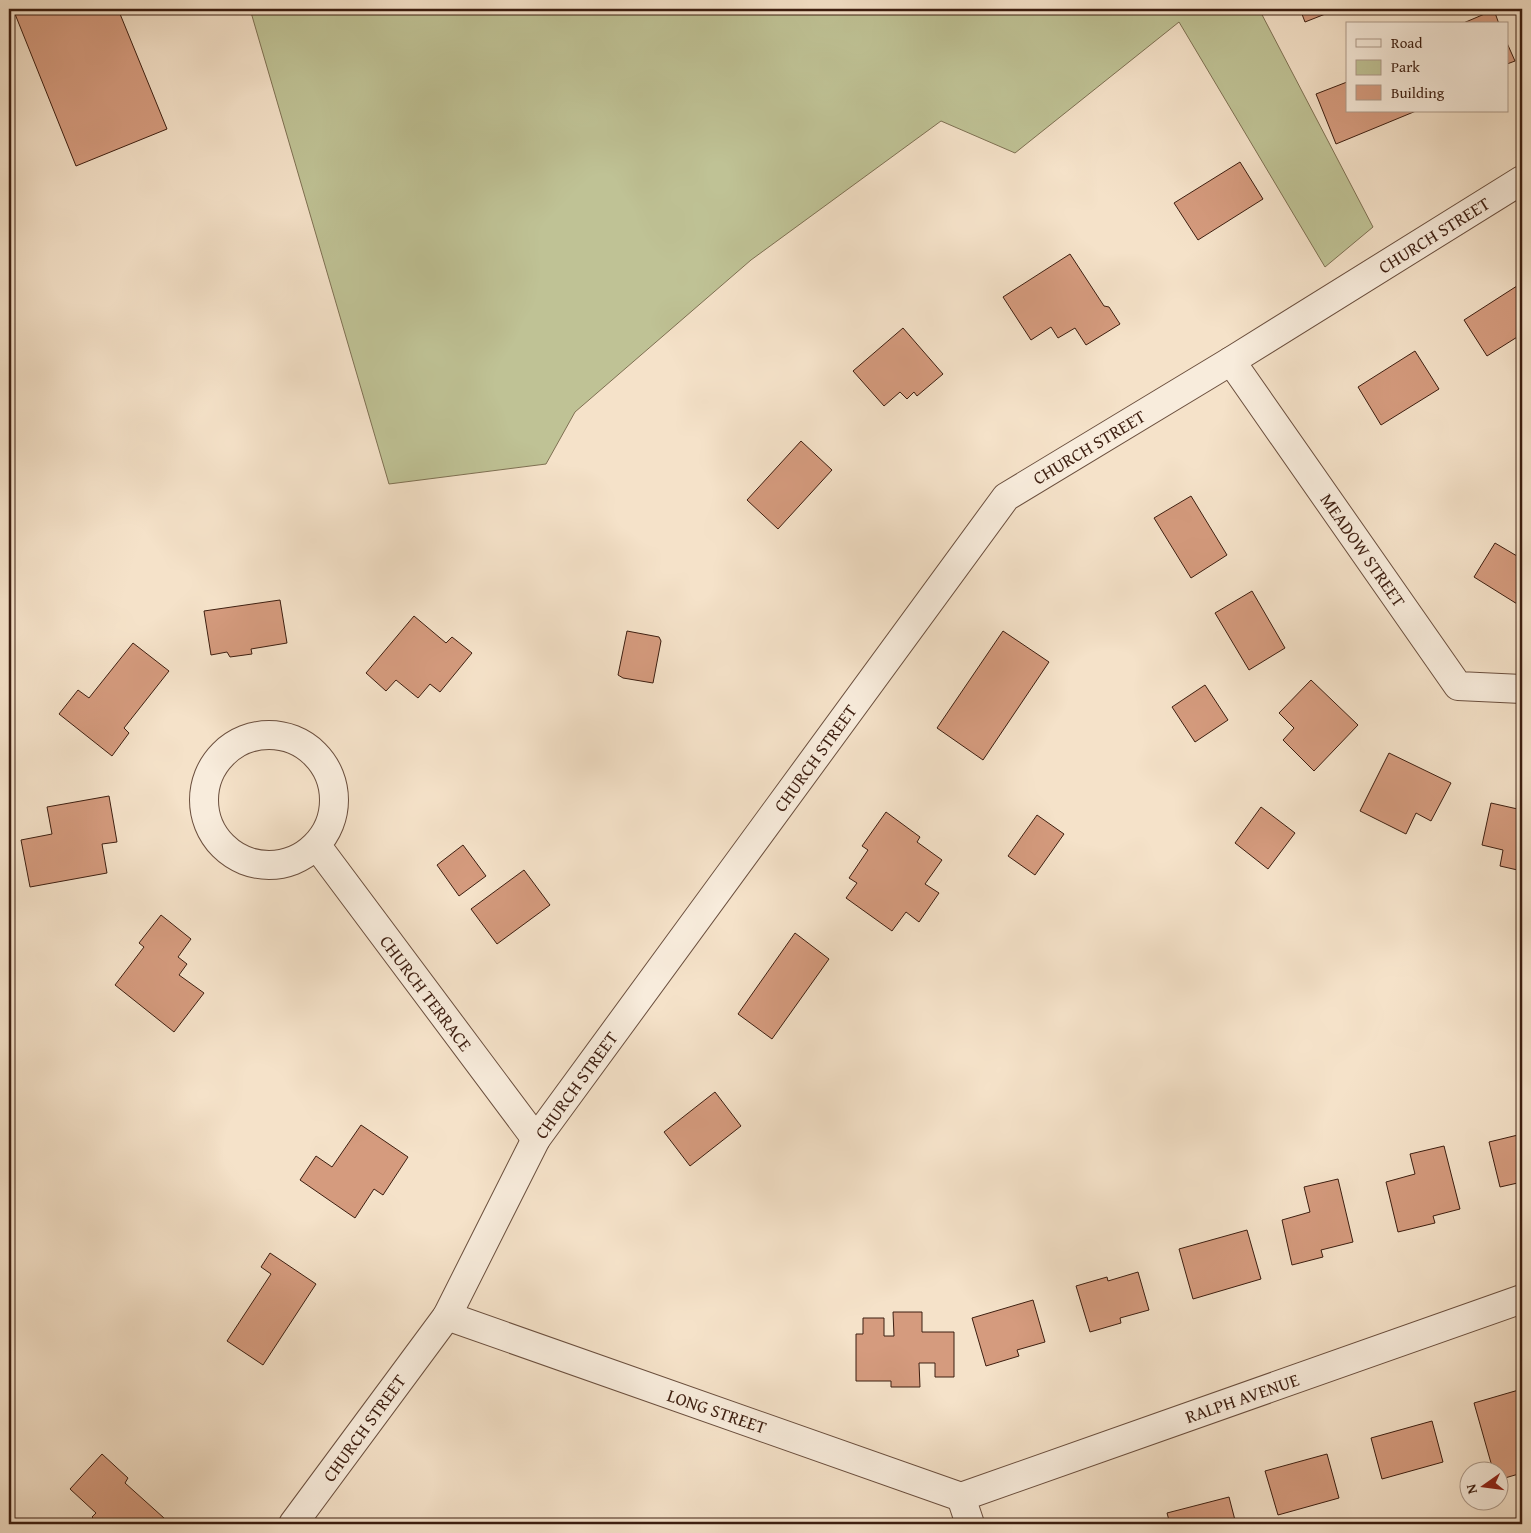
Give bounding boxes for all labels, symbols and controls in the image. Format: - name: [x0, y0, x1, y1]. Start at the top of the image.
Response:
- legend: [1346, 22, 1508, 112]
- text: Road: [1391, 32, 1422, 53]
- text: Park: [1391, 56, 1420, 77]
- text: Building: [1391, 82, 1445, 103]
- street label: CHURCH STREET: [1373, 190, 1495, 280]
- street label: CHURCH STREET: [1028, 403, 1150, 491]
- street label: MEADOW STREET: [1314, 488, 1412, 612]
- street label: CHURCH STREET: [767, 699, 863, 817]
- street label: CHURCH TERRACE: [373, 929, 479, 1057]
- street label: CHURCH STREET: [528, 1026, 624, 1144]
- street label: RALPH AVENUE: [1181, 1366, 1303, 1430]
- street label: CHURCH STREET: [316, 1369, 412, 1487]
- street label: LONG STREET: [664, 1381, 770, 1441]
- north arrow: [1458, 1460, 1508, 1510]
- text: N: [1460, 1482, 1482, 1496]

